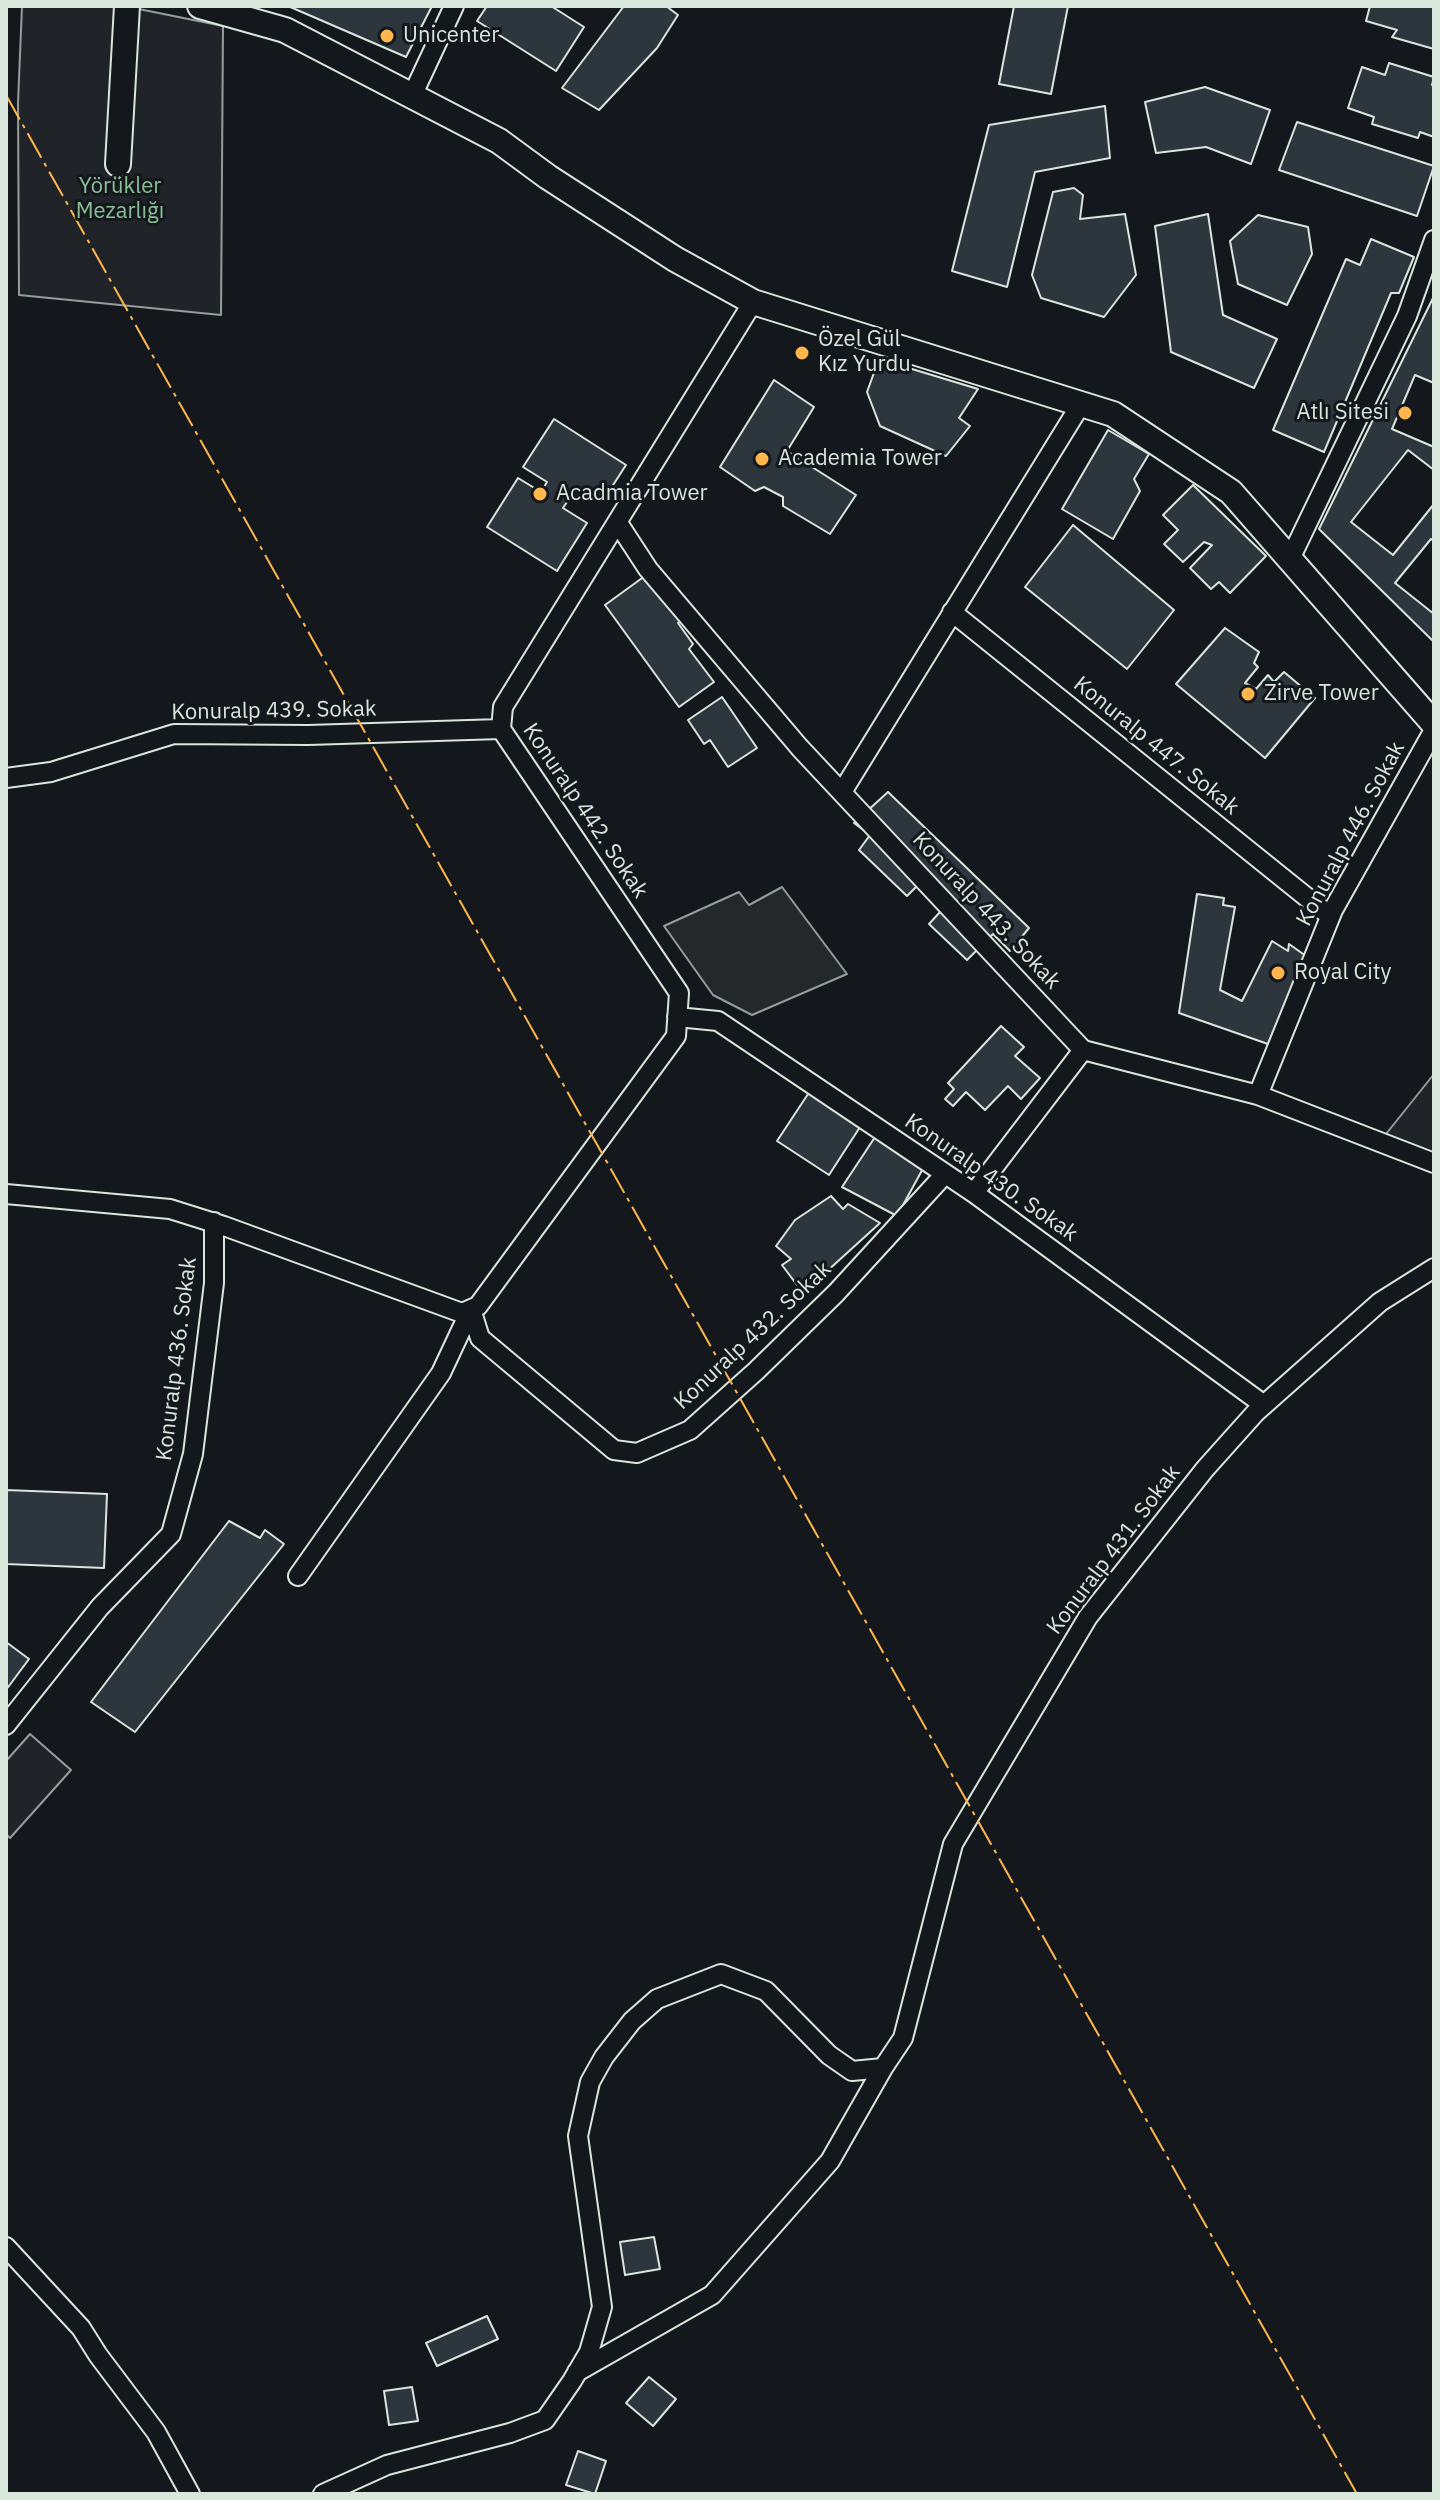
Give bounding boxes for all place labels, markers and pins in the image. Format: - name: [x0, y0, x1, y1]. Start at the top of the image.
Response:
- place label: Unicenter: [403, 23, 499, 49]
- marker: Unicenter: [378, 27, 396, 45]
- place label: Özel Gül Kız Yurdu: [818, 327, 911, 378]
- marker: Özel Gül Kız Yurdu: [793, 344, 811, 362]
- place label: Atlı Sitesi: [1296, 400, 1389, 426]
- marker: Atlı Sitesi: [1396, 404, 1414, 422]
- place label: Academia Tower: [778, 446, 942, 472]
- marker: Academia Tower: [753, 450, 771, 468]
- place label: Acadmia Tower: [556, 481, 708, 507]
- marker: Acadmia Tower: [531, 485, 549, 503]
- place label: Zirve Tower: [1264, 681, 1379, 707]
- marker: Zirve Tower: [1239, 685, 1257, 703]
- place label: Royal City: [1294, 960, 1391, 986]
- marker: Royal City: [1269, 964, 1287, 982]

